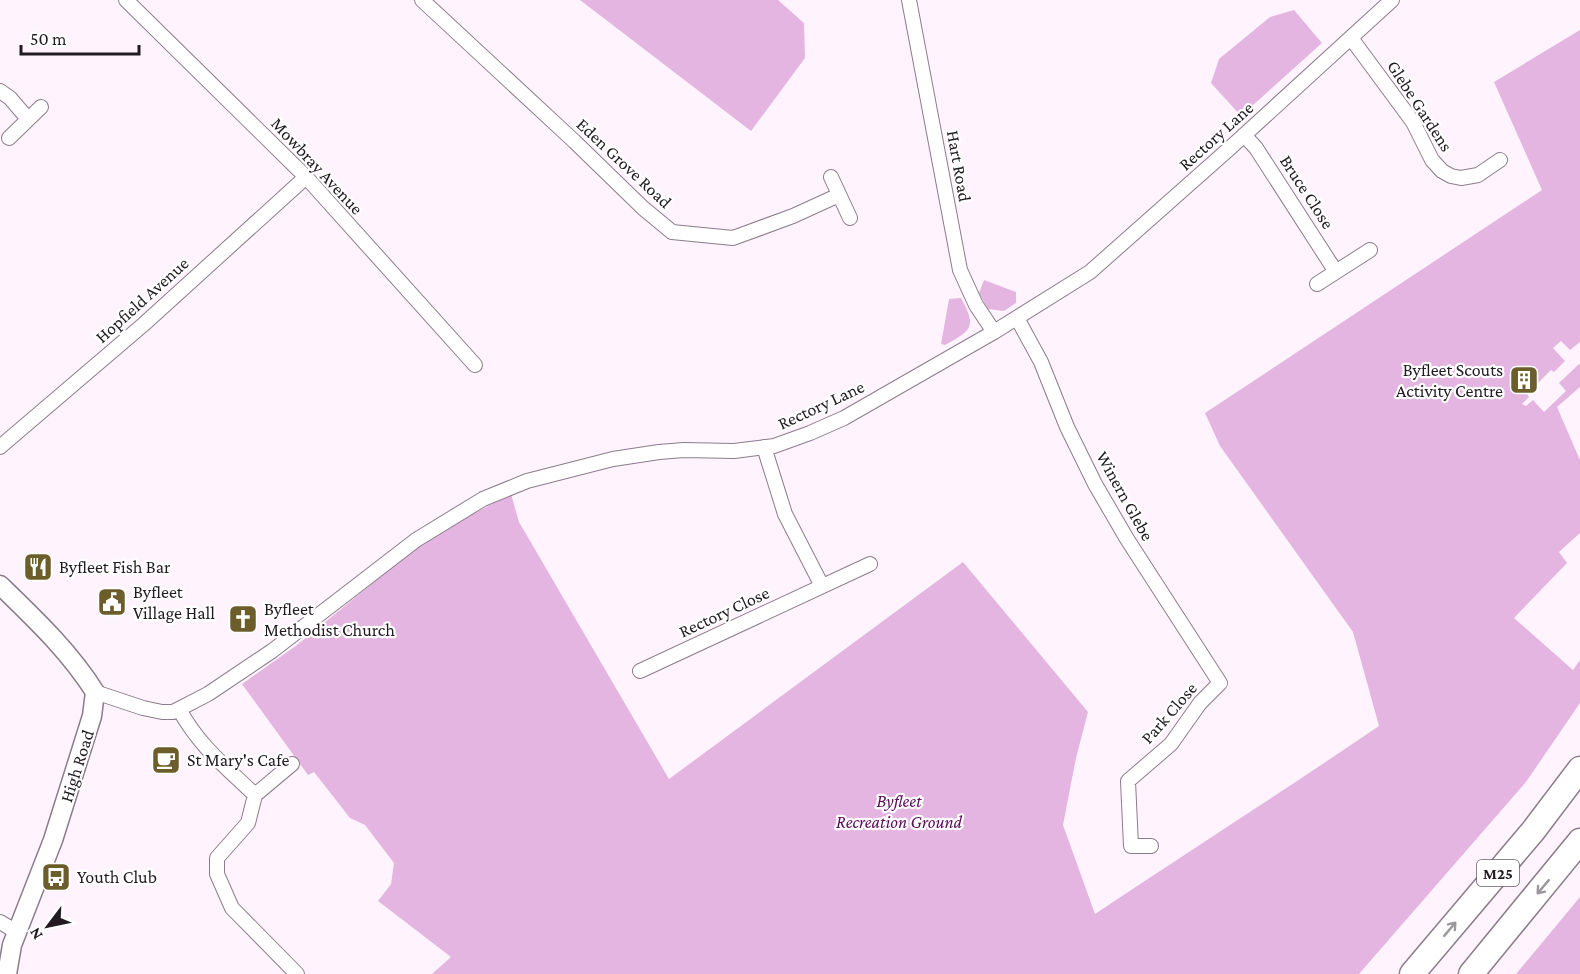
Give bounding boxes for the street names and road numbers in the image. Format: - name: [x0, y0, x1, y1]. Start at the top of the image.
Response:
- street label: Glebe Gardens: [1383, 57, 1457, 155]
- street label: Rectory Lane: [1175, 97, 1257, 175]
- street label: Mowbray Avenue: [267, 113, 367, 219]
- street label: Eden Grove Road: [572, 114, 676, 212]
- street label: Hart Road: [943, 129, 975, 204]
- street label: Bruce Close: [1276, 151, 1338, 233]
- street label: Hopfield Avenue: [91, 253, 193, 347]
- street label: Rectory Lane: [775, 376, 867, 434]
- street label: Winern Glebe: [1092, 448, 1158, 544]
- street label: Rectory Close: [676, 582, 772, 642]
- street label: Park Close: [1137, 678, 1201, 748]
- street label: High Road: [56, 727, 98, 805]
- road number: M25: [1477, 860, 1519, 886]

